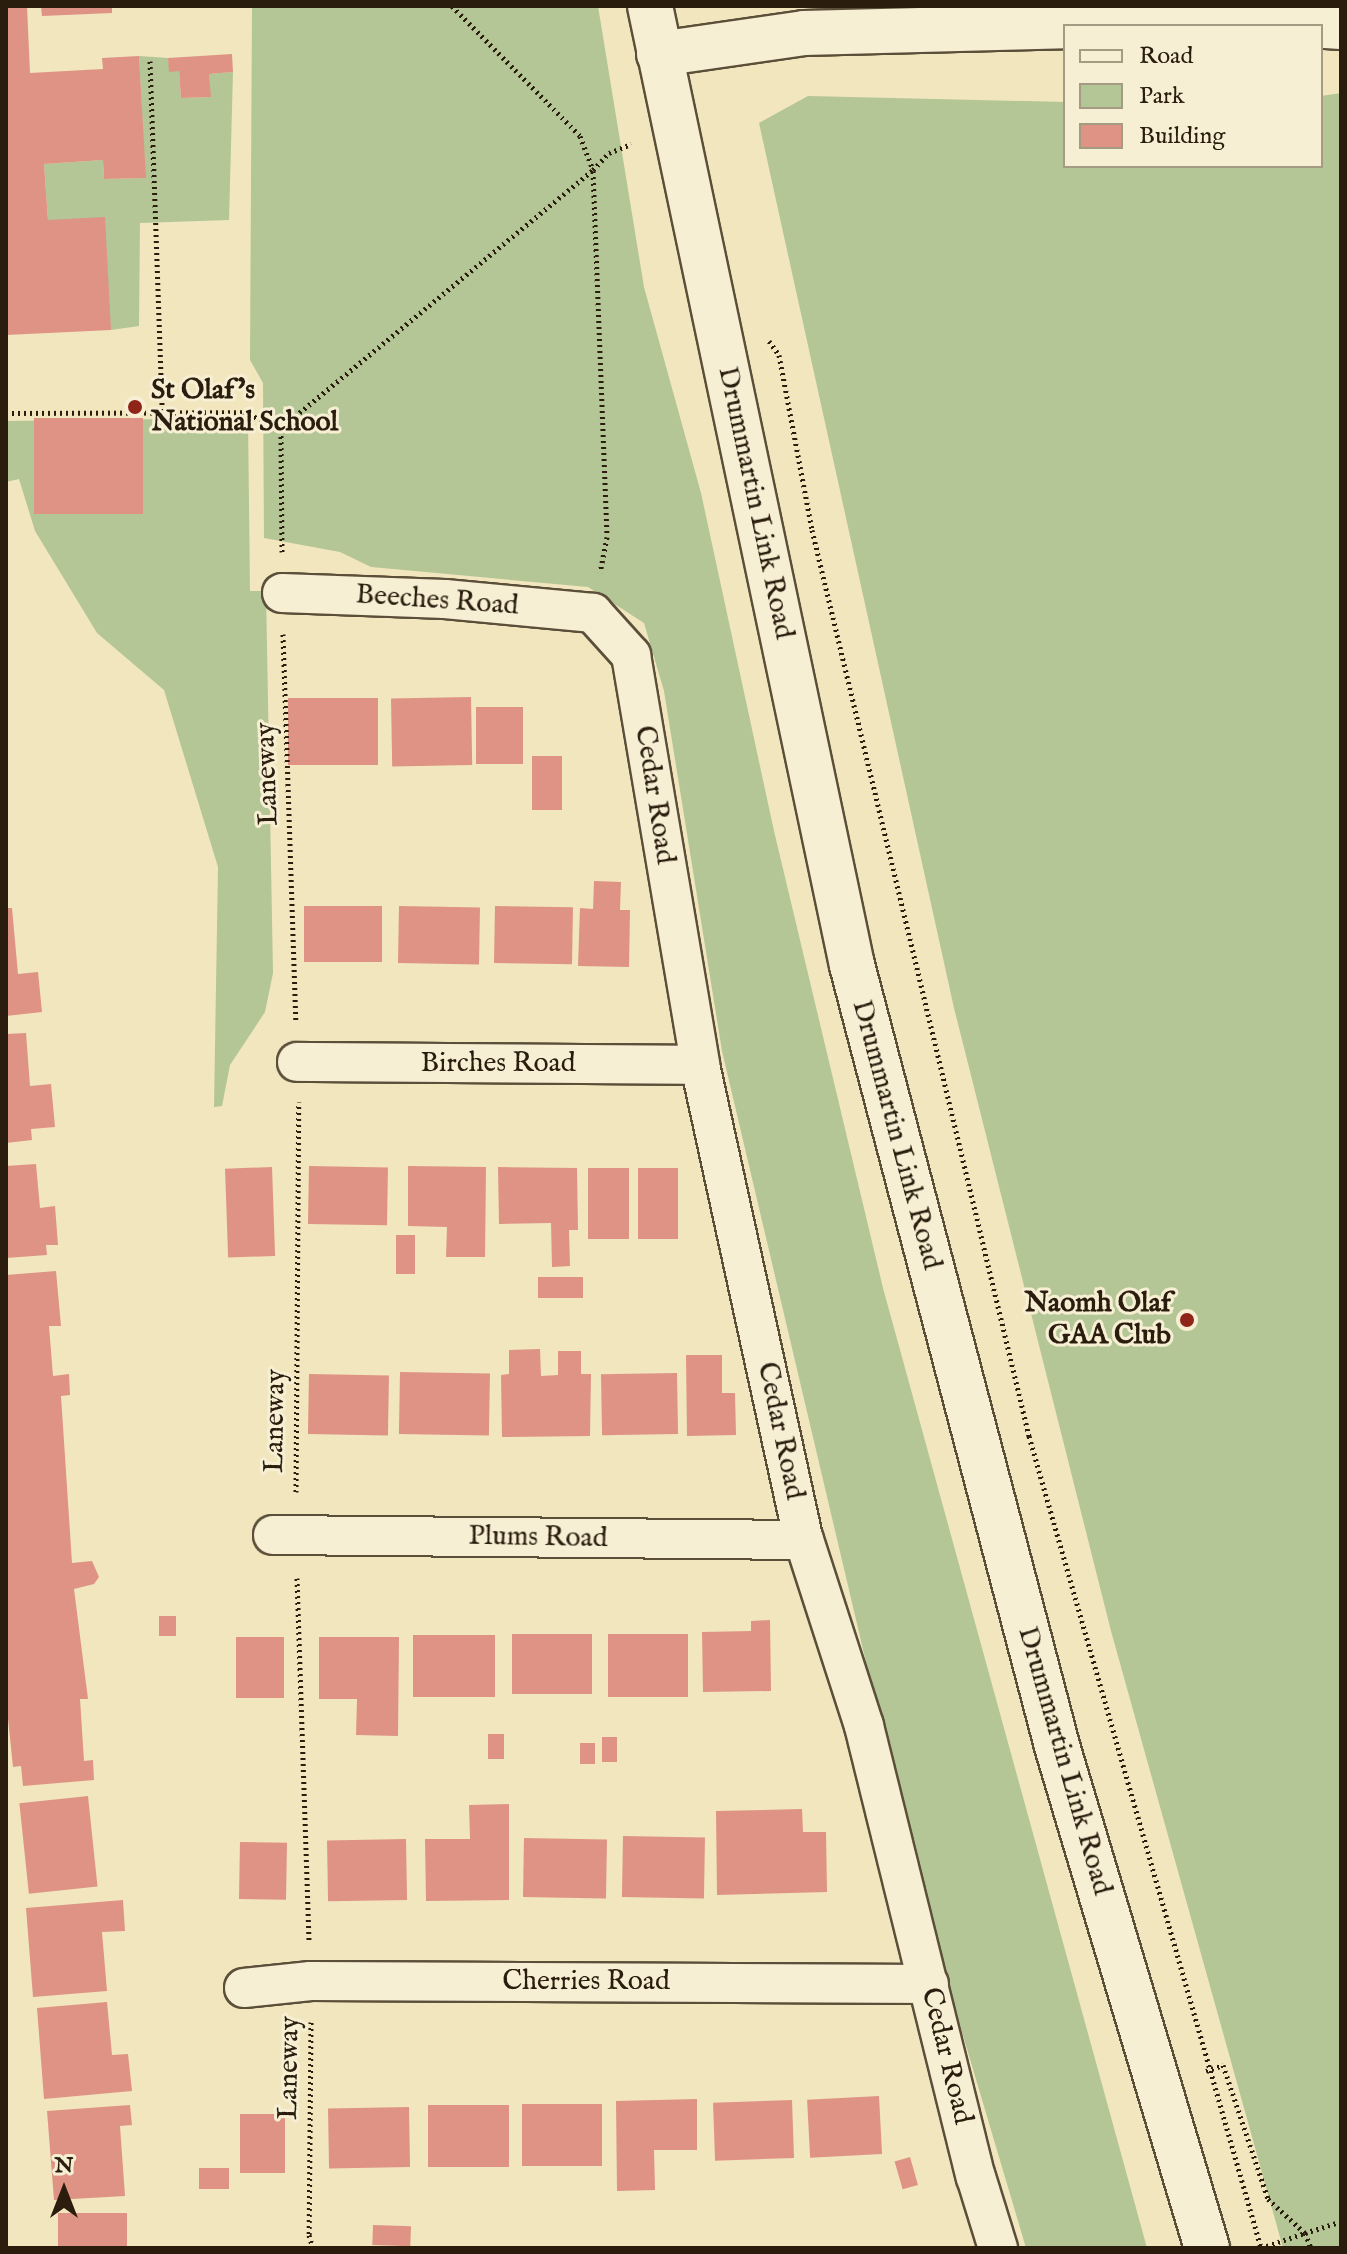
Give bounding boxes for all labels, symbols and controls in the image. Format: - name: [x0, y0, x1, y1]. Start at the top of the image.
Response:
- legend: [1063, 24, 1323, 168]
- text: Road: [1139, 41, 1193, 72]
- text: Park: [1139, 81, 1185, 112]
- text: Building: [1139, 121, 1225, 152]
- street label: Drummartin Link Road: [710, 364, 800, 642]
- place label: St Olaf's National School: [151, 374, 338, 440]
- marker: St Olaf's National School: [126, 398, 144, 416]
- street label: Beeches Road: [354, 579, 520, 623]
- street label: Laneway: [249, 722, 287, 826]
- street label: Cedar Road: [626, 723, 682, 867]
- street label: Drummartin Link Road: [844, 997, 948, 1273]
- street label: Birches Road: [420, 1047, 576, 1081]
- place label: Naomh Olaf GAA Club: [1025, 1287, 1171, 1353]
- marker: Naomh Olaf GAA Club: [1178, 1311, 1196, 1329]
- street label: Cedar Road: [749, 1359, 811, 1503]
- street label: Laneway: [258, 1369, 294, 1473]
- street label: Plums Road: [468, 1520, 608, 1556]
- street label: Drummartin Link Road: [1010, 1623, 1118, 1899]
- street label: Cherries Road: [502, 1965, 670, 1999]
- street label: Cedar Road: [913, 1984, 979, 2128]
- street label: Laneway: [272, 2016, 308, 2120]
- north arrow: [24, 2150, 104, 2230]
- text: N: [54, 2152, 74, 2180]

